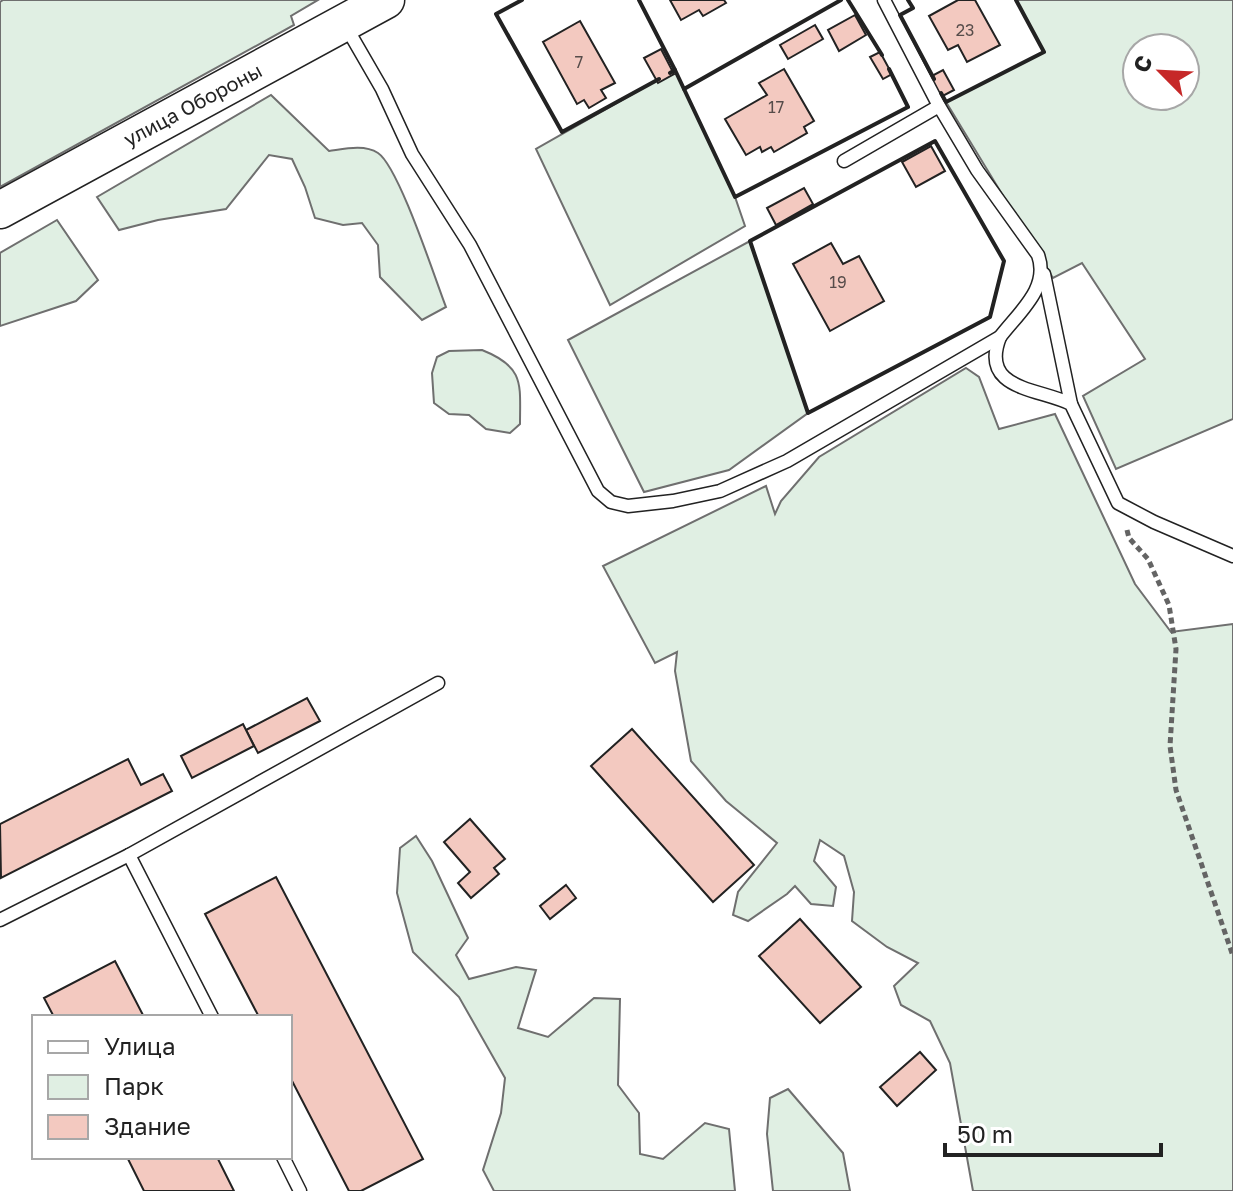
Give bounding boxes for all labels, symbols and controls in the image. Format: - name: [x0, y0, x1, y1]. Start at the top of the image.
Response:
- house number: 23: [956, 20, 974, 40]
- north arrow: [1121, 32, 1201, 112]
- text: С: [1127, 51, 1158, 76]
- house number: 7: [575, 52, 583, 72]
- street label: улица Обороны: [119, 58, 266, 151]
- house number: 17: [768, 97, 784, 117]
- house number: 19: [829, 272, 847, 292]
- legend: [32, 1015, 292, 1159]
- text: Улица: [104, 1031, 176, 1060]
- text: Парк: [104, 1071, 164, 1100]
- scale bar: [945, 1107, 1161, 1157]
- text: Здание: [104, 1111, 191, 1140]
- text: 50 m: [957, 1119, 1013, 1148]

